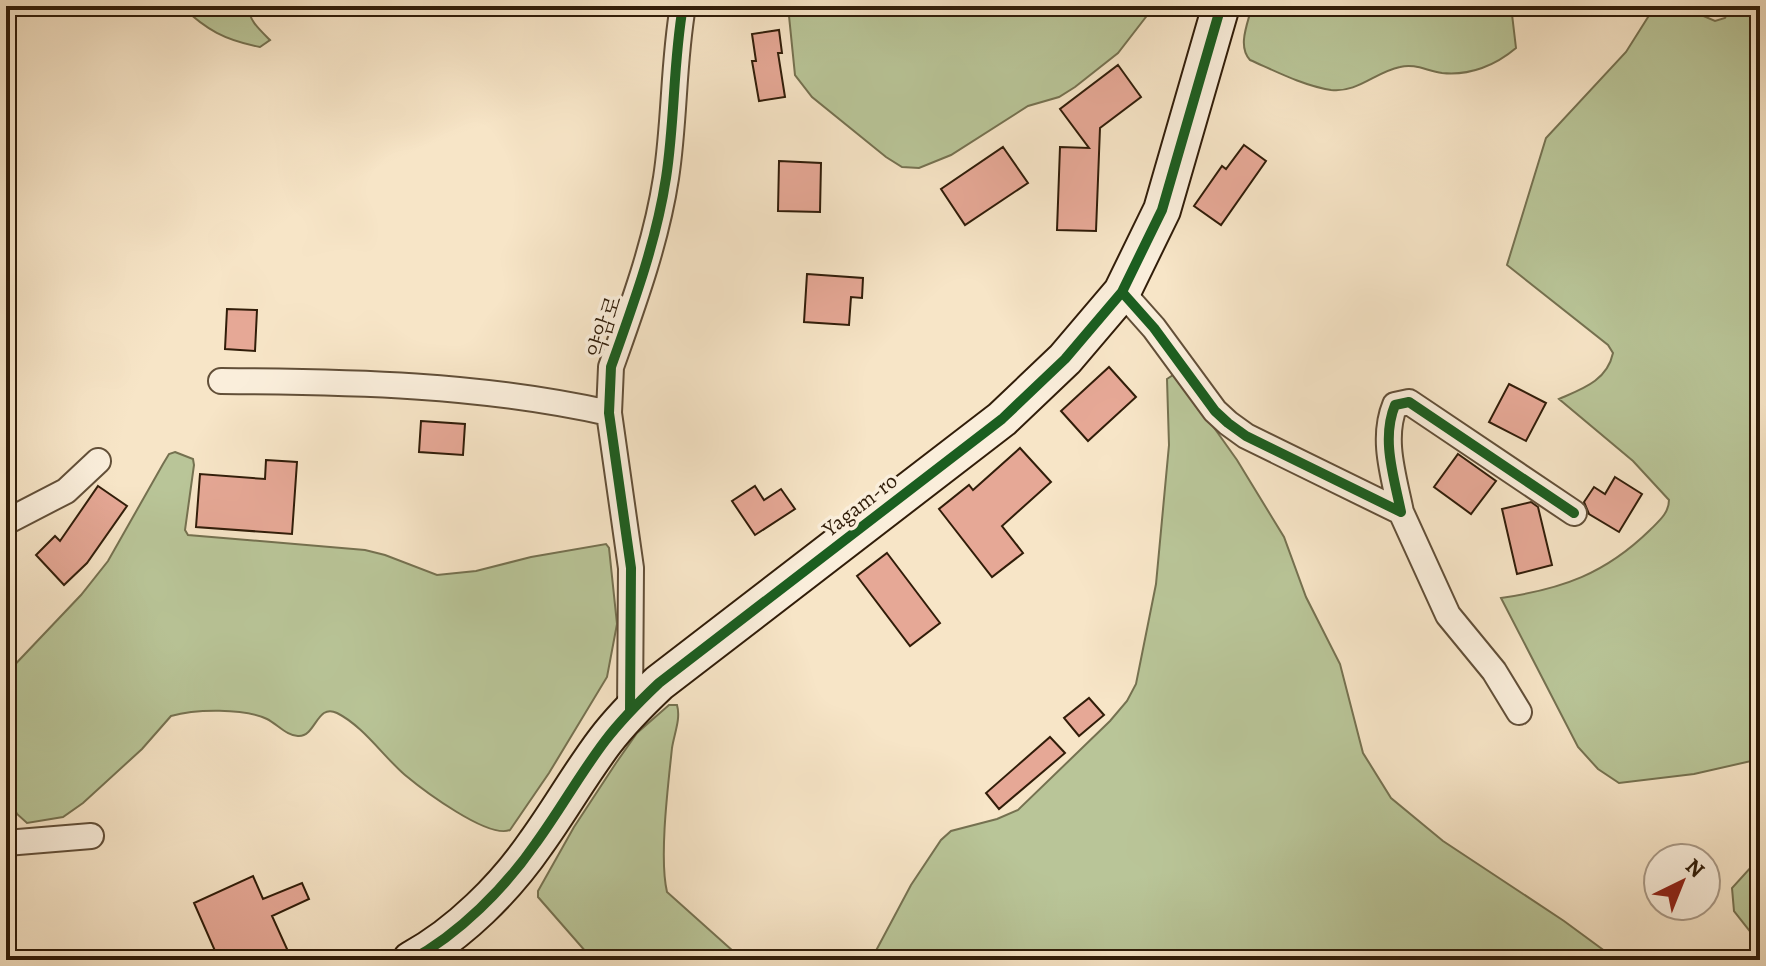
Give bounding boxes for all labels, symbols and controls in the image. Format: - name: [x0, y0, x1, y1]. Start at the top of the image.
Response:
- street label: 약암로: [581, 292, 629, 362]
- street label: Yagam-ro: [815, 466, 904, 544]
- north arrow: [1642, 842, 1722, 922]
- text: N: [1679, 852, 1711, 885]

